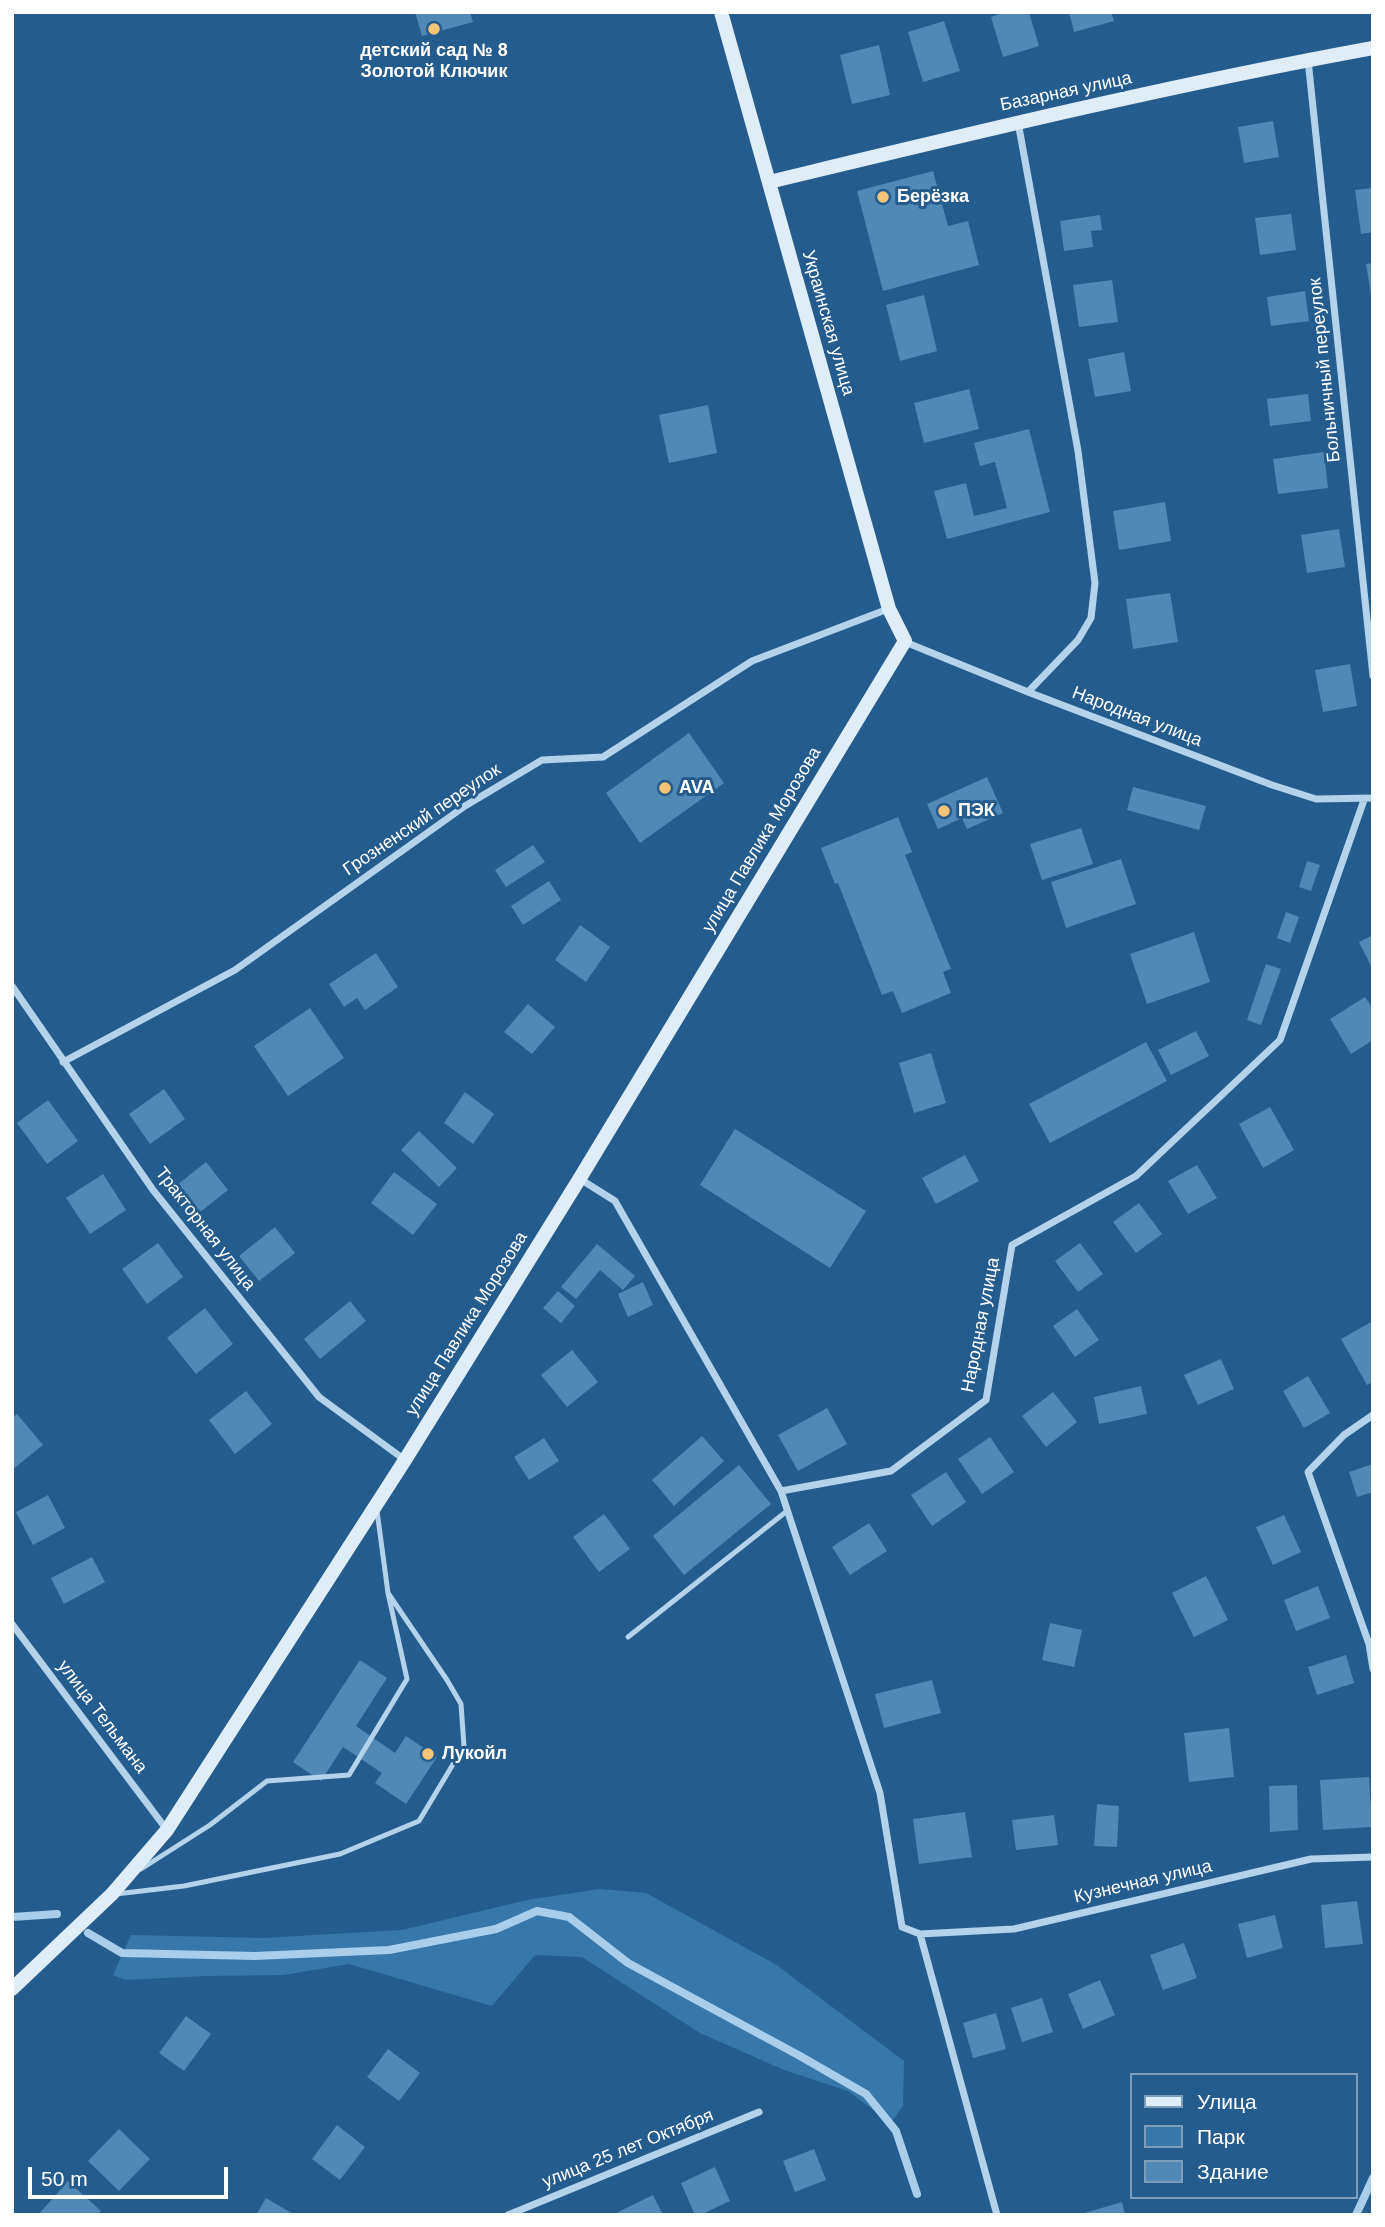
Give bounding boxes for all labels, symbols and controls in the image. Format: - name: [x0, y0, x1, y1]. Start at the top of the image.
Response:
- marker: детский сад № 8 Золотой Ключик: [426, 21, 442, 37]
- place label: детский сад № 8 Золотой Ключик: [360, 40, 508, 82]
- street label: Базарная улица: [998, 67, 1134, 117]
- place label: Берёзка: [897, 186, 969, 208]
- marker: Берёзка: [875, 189, 891, 205]
- street label: Украинская улица: [797, 248, 859, 398]
- street label: Больничный переулок: [1305, 277, 1345, 463]
- street label: Народная улица: [1069, 682, 1205, 752]
- street label: улица Павлика Морозова: [698, 743, 826, 937]
- street label: Грозненский переулок: [339, 759, 505, 881]
- place label: AVA: [679, 777, 714, 799]
- marker: AVA: [657, 780, 673, 796]
- place label: ПЭК: [958, 800, 995, 822]
- marker: ПЭК: [936, 803, 952, 819]
- street label: Тракторная улица: [150, 1163, 260, 1295]
- street label: улица Павлика Морозова: [401, 1228, 533, 1420]
- street label: Народная улица: [957, 1256, 1005, 1394]
- street label: улица Тельмана: [52, 1656, 152, 1778]
- place label: Лукойл: [442, 1743, 507, 1765]
- marker: Лукойл: [420, 1746, 436, 1762]
- street label: Кузнечная улица: [1072, 1856, 1214, 1908]
- legend: [1130, 2073, 1357, 2199]
- text: Улица: [1197, 2090, 1257, 2113]
- street label: улица 25 лет Октября: [539, 2105, 717, 2193]
- text: Парк: [1197, 2125, 1245, 2148]
- scale bar: [32, 2154, 231, 2198]
- text: Здание: [1197, 2160, 1269, 2183]
- text: 50 m: [41, 2167, 88, 2190]

